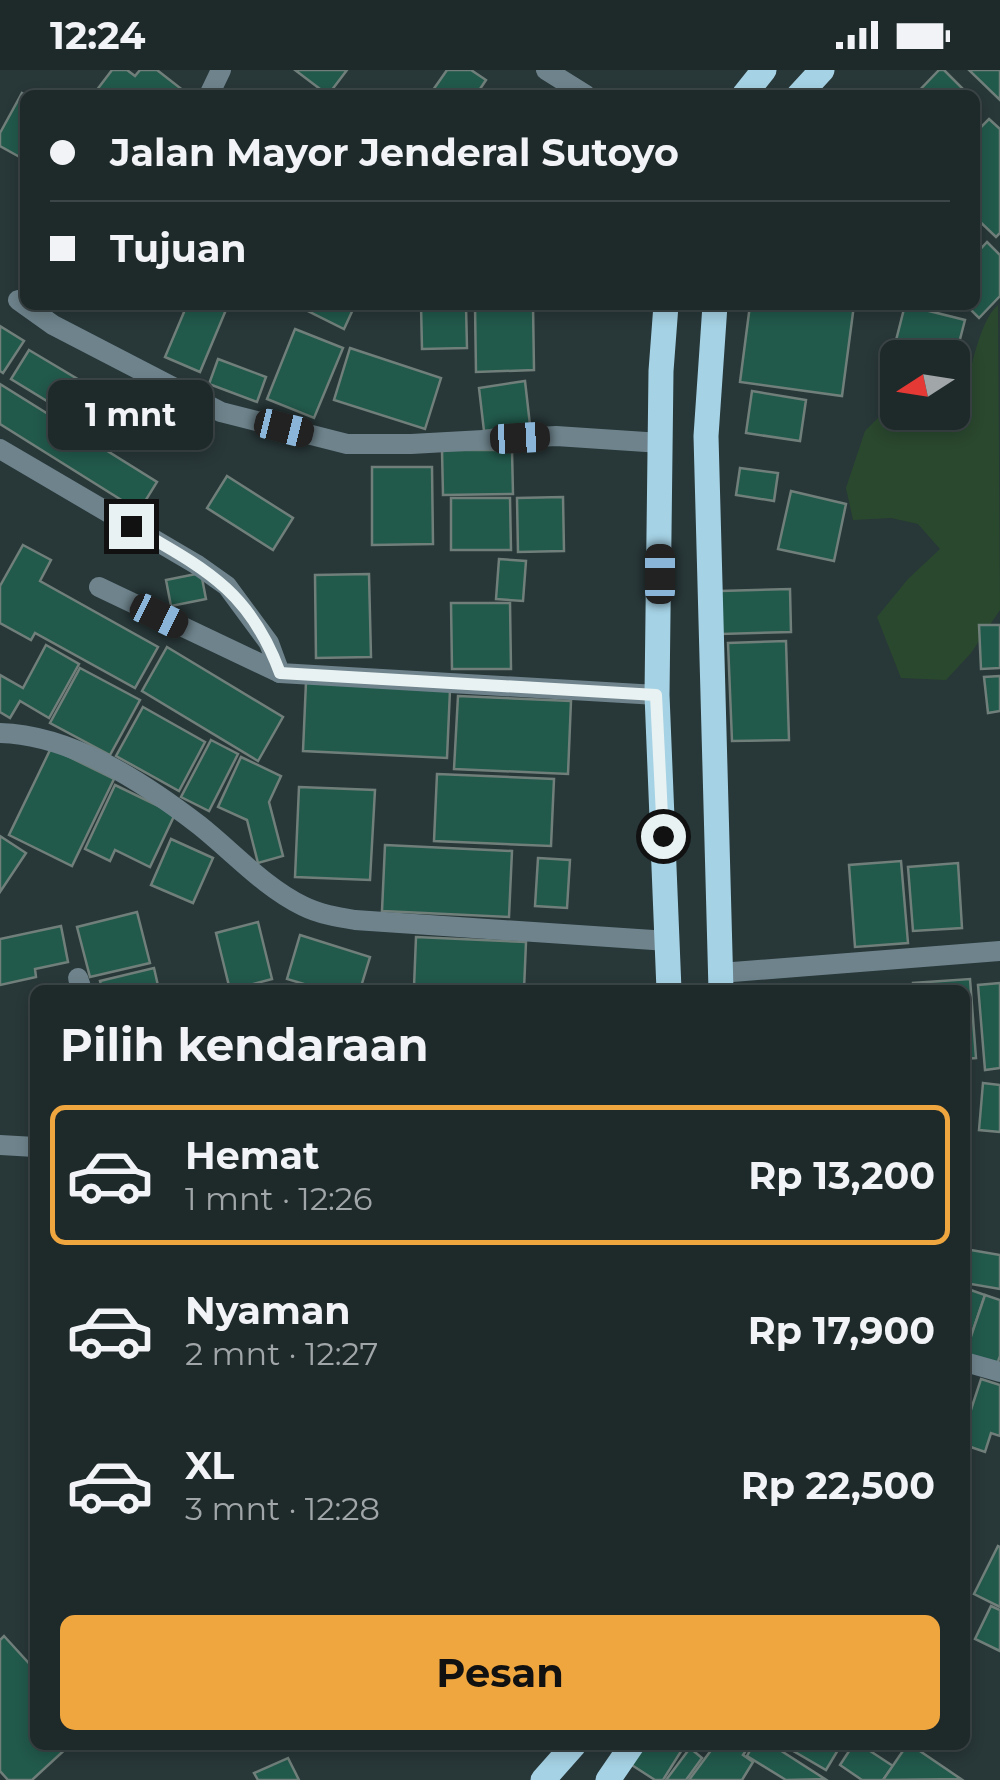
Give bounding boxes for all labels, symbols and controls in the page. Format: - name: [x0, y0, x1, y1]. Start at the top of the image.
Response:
- text: 12:24: [50, 12, 146, 59]
- text: Jalan Mayor Jenderal Sutoyo: [110, 129, 679, 176]
- text: Tujuan: [110, 225, 247, 272]
- north arrow: [880, 340, 970, 430]
- map controls: [880, 340, 970, 430]
- callout: 1 mnt: [48, 381, 214, 451]
- text: 1 mnt: [85, 395, 176, 434]
- car: [251, 406, 317, 450]
- car: [489, 421, 551, 455]
- route end: [109, 504, 154, 549]
- car: [645, 544, 675, 604]
- car: [125, 589, 193, 643]
- route start: [641, 814, 686, 859]
- text: Pilih kendaraan: [60, 1017, 429, 1072]
- icon: car: [65, 1130, 155, 1220]
- text: Hemat: [185, 1132, 320, 1179]
- text: Rp 13,200: [748, 1152, 935, 1199]
- text: 1 mnt · 12:26: [185, 1179, 372, 1218]
- icon: car: [65, 1285, 155, 1375]
- text: Nyaman: [185, 1287, 351, 1334]
- text: Rp 17,900: [748, 1307, 935, 1354]
- text: 2 mnt · 12:27: [185, 1334, 378, 1373]
- icon: car: [65, 1440, 155, 1530]
- text: XL: [185, 1442, 234, 1489]
- text: Rp 22,500: [741, 1462, 935, 1509]
- text: 3 mnt · 12:28: [185, 1489, 380, 1528]
- button: Pesan: [60, 1615, 940, 1730]

